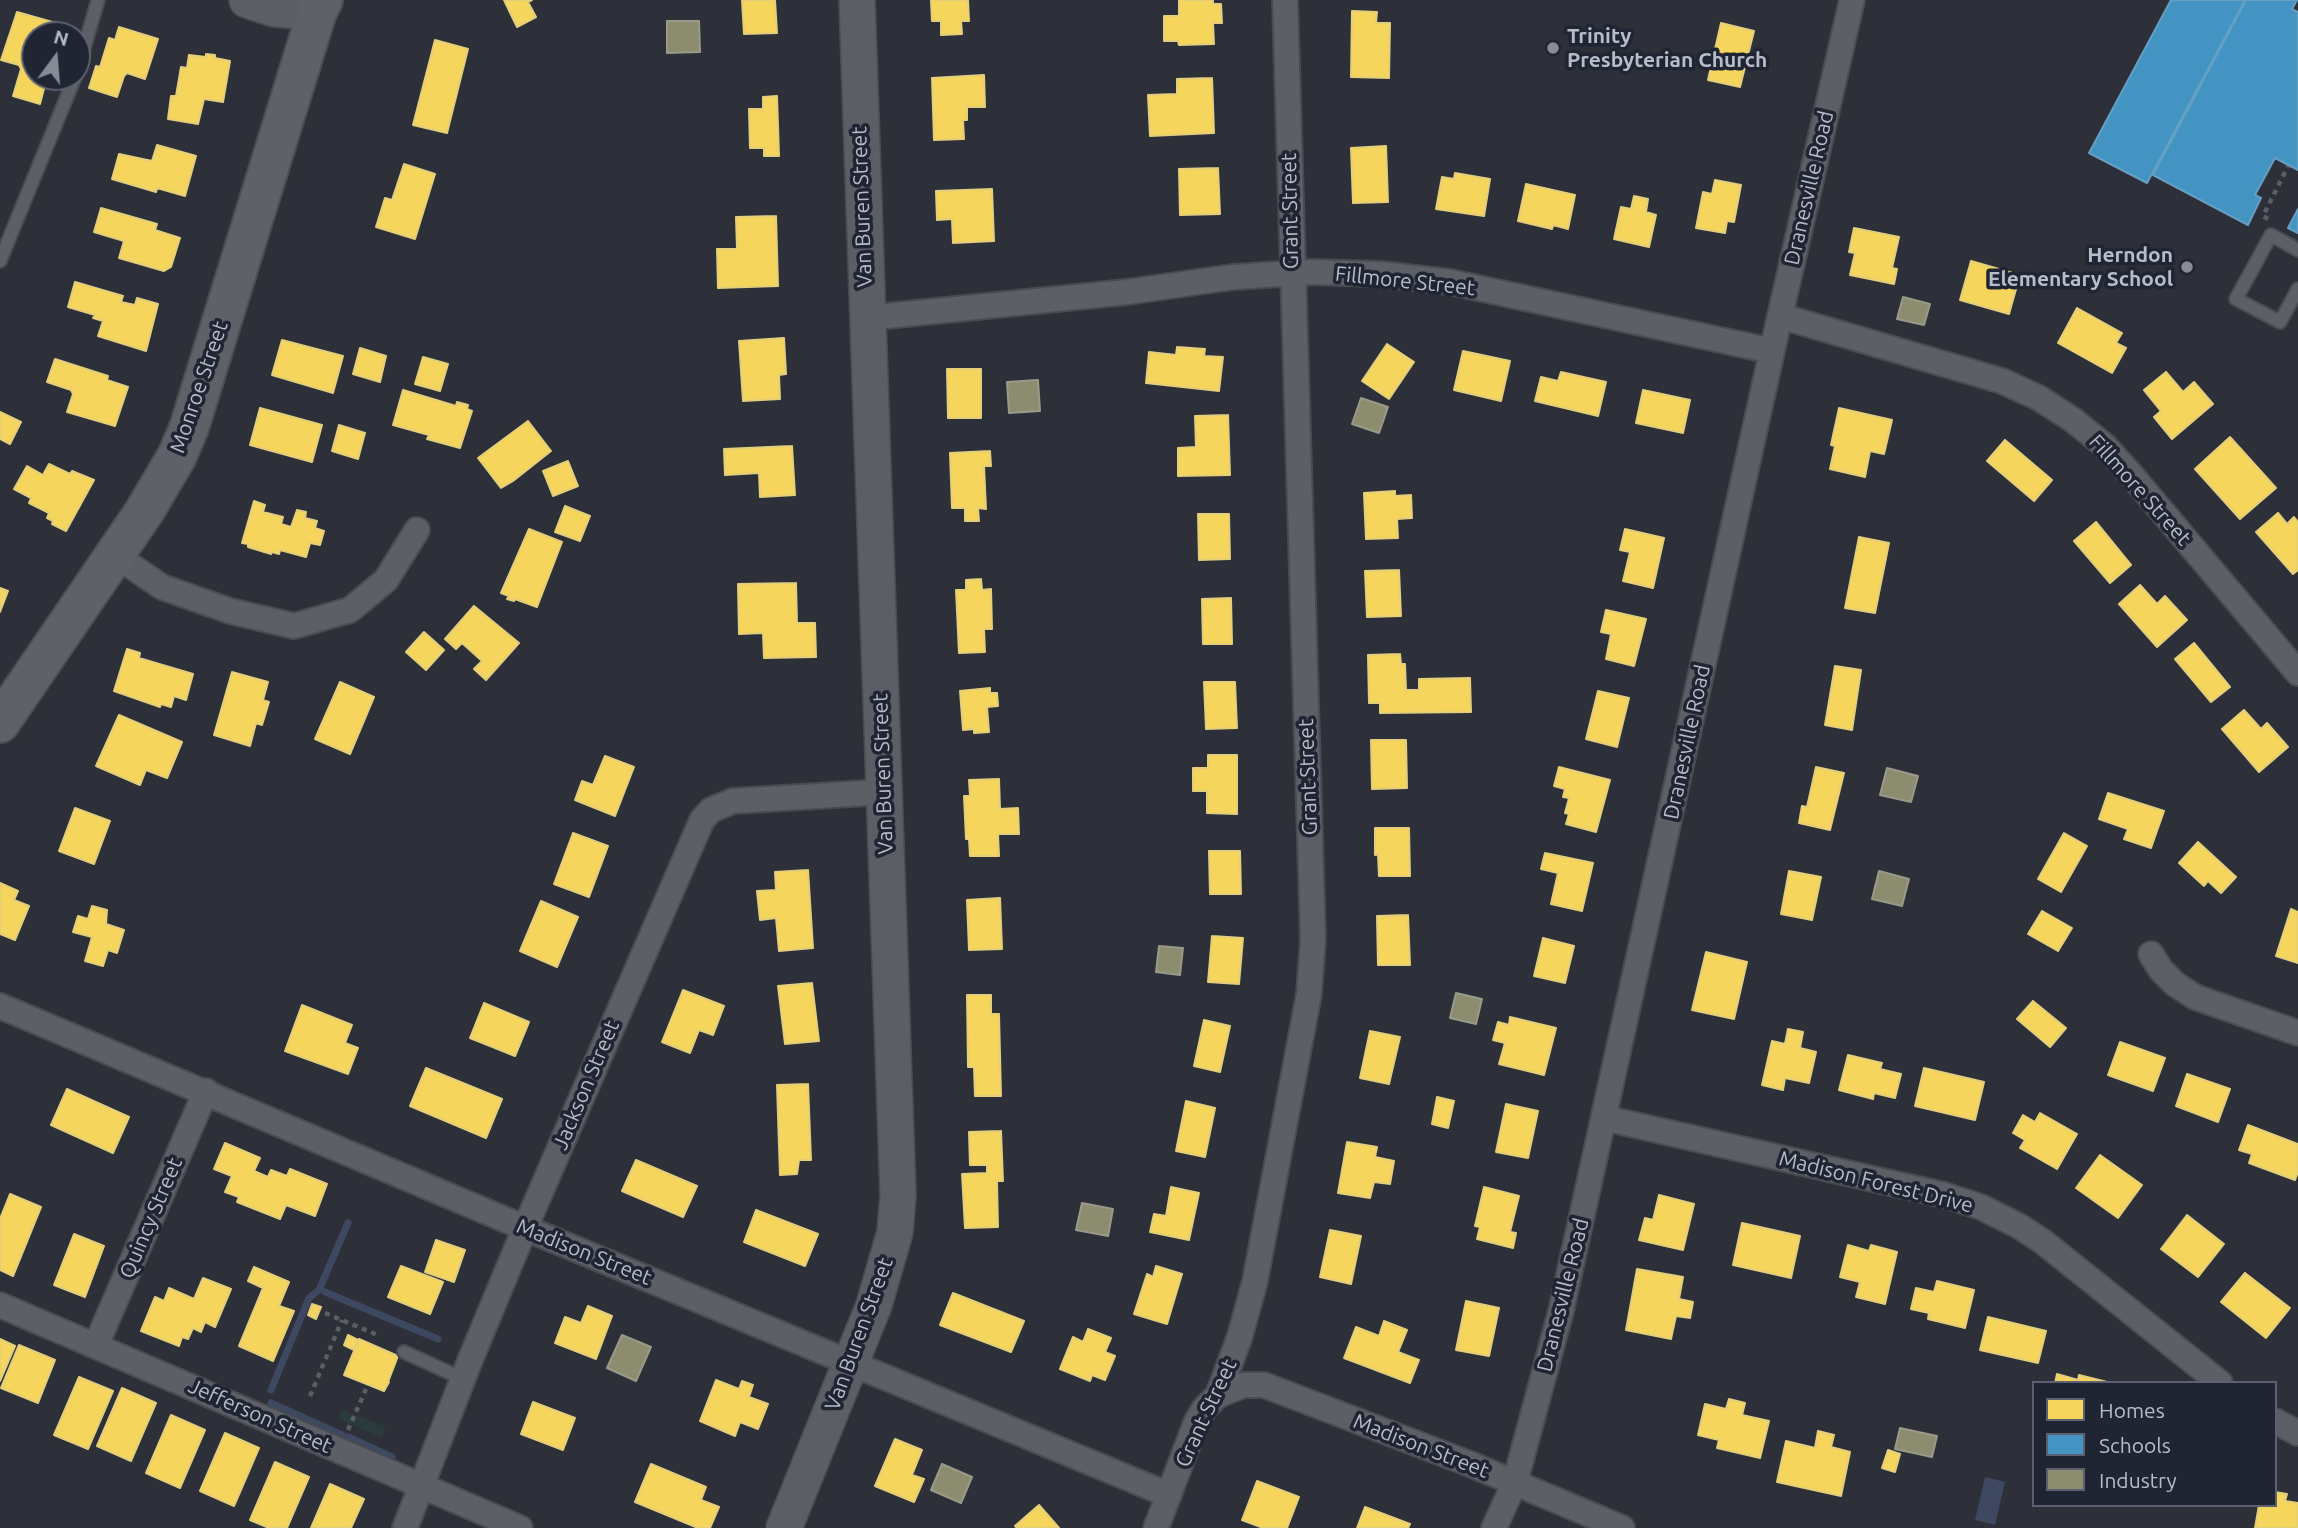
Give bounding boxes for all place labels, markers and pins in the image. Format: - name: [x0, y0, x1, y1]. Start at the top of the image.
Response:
- place label: Trinity Presbyterian Church: [1567, 23, 1767, 73]
- marker: Trinity Presbyterian Church: [1545, 40, 1561, 56]
- place label: Herndon Elementary School: [1988, 242, 2173, 292]
- marker: Herndon Elementary School: [2179, 259, 2195, 275]

